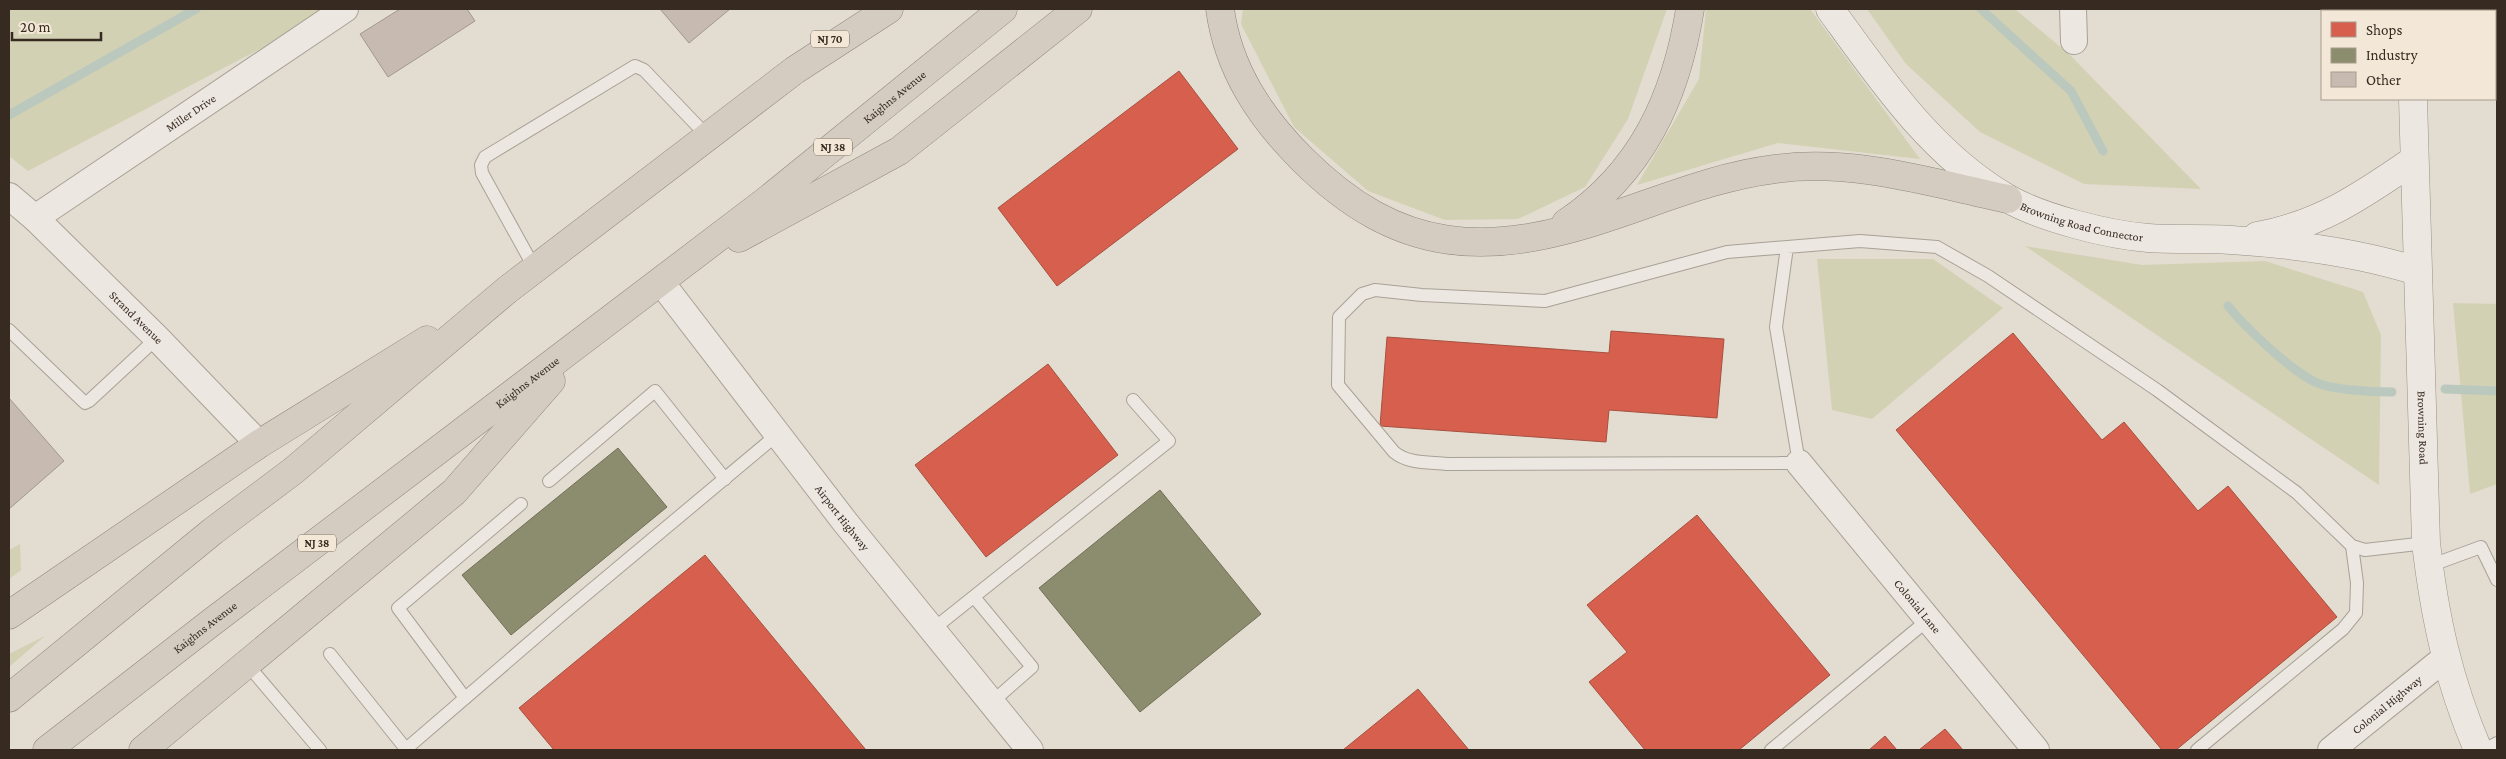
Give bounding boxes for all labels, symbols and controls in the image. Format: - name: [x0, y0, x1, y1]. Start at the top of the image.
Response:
- scale bar: [12, 10, 101, 42]
- legend: [2321, 10, 2496, 100]
- text: 20 m: [20, 19, 51, 35]
- text: Shops: [2366, 22, 2402, 39]
- road number: NJ 70: [811, 30, 849, 48]
- text: Industry: [2366, 47, 2418, 64]
- street label: Kaighns Avenue: [860, 67, 929, 126]
- text: Other: [2366, 72, 2402, 88]
- street label: Miller Drive: [163, 91, 219, 135]
- road number: NJ 38: [814, 138, 852, 156]
- street label: Browning Road Connector: [2018, 199, 2145, 245]
- street label: Strand Avenue: [106, 288, 166, 347]
- street label: Kaighns Avenue: [493, 354, 562, 411]
- street label: Browning Road: [2415, 391, 2431, 466]
- street label: Airport Highway: [812, 482, 873, 554]
- road number: NJ 38: [298, 534, 336, 552]
- street label: Colonial Lane: [1891, 577, 1944, 636]
- street label: Kaighns Avenue: [170, 599, 240, 656]
- street label: Colonial Highway: [2349, 672, 2425, 737]

